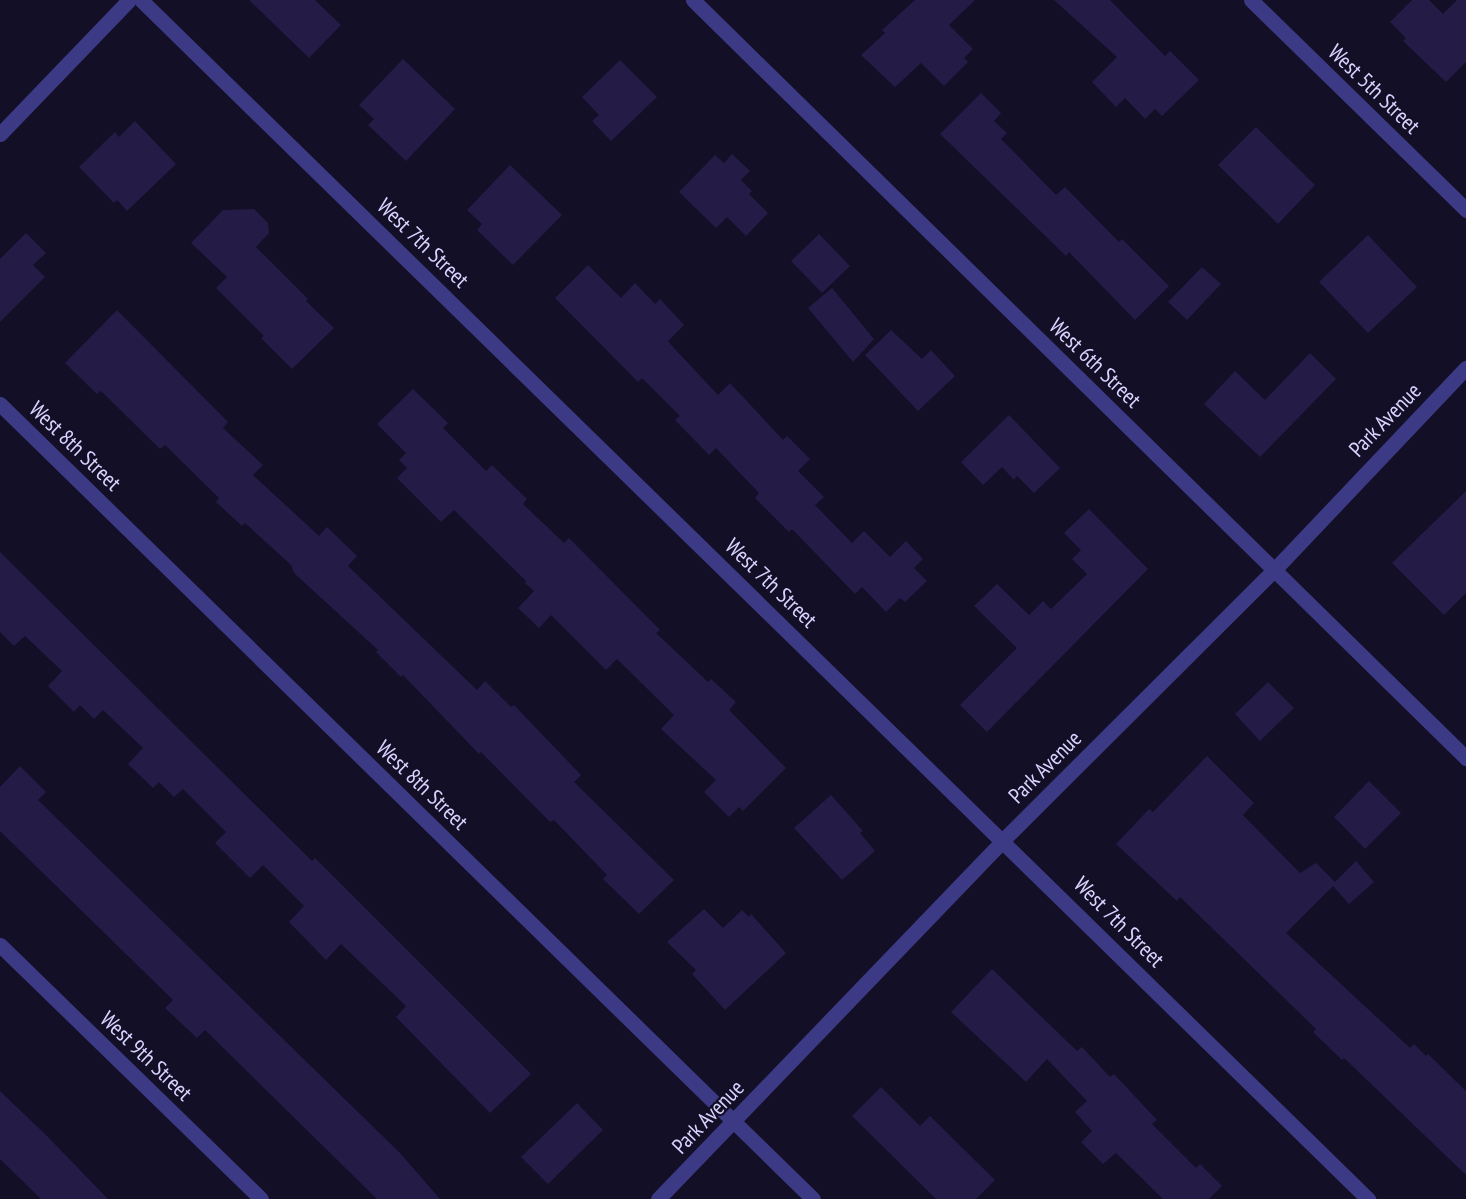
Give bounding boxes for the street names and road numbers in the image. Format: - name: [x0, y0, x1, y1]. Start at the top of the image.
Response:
- street label: West 5th Street: [1323, 39, 1425, 139]
- street label: West 7th Street: [372, 193, 474, 293]
- street label: West 6th Street: [1044, 313, 1146, 413]
- street label: Park Avenue: [1343, 377, 1427, 463]
- street label: West 8th Street: [24, 396, 126, 496]
- street label: West 7th Street: [720, 533, 822, 633]
- street label: Park Avenue: [1003, 725, 1087, 809]
- street label: West 8th Street: [371, 735, 473, 835]
- street label: West 7th Street: [1068, 871, 1170, 973]
- street label: West 9th Street: [95, 1006, 197, 1106]
- street label: Park Avenue: [666, 1074, 750, 1160]

